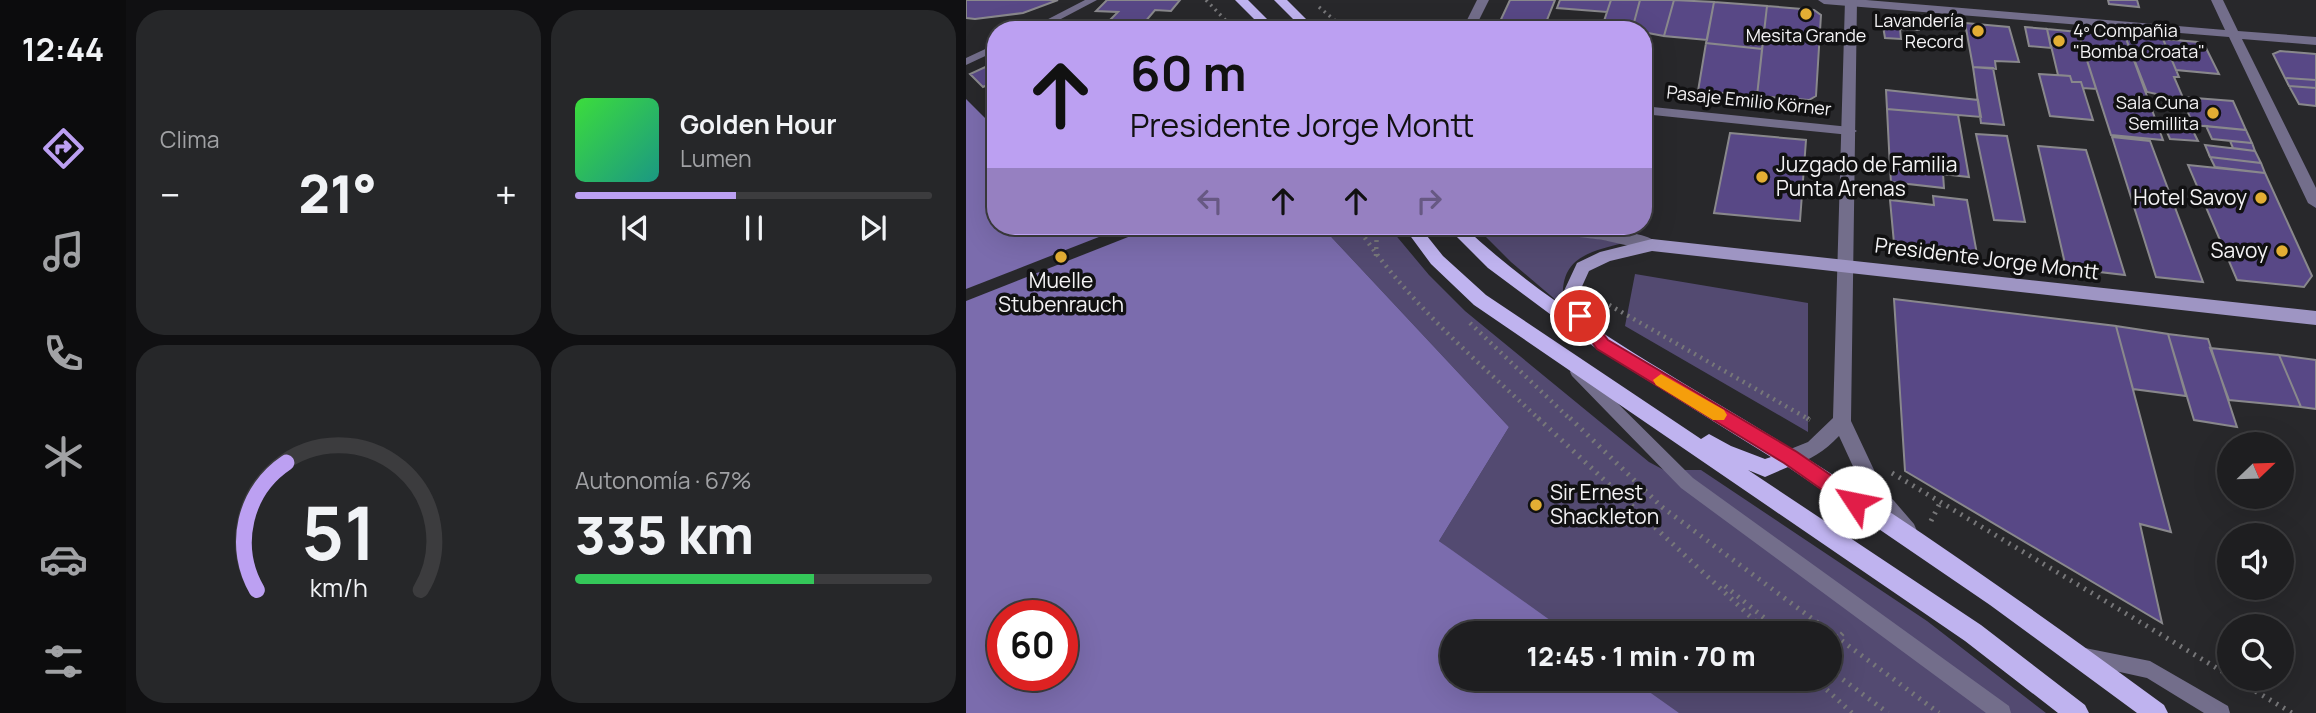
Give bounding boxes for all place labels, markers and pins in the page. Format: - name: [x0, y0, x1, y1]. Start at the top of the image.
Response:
- marker: Mesita Grande: [1798, 6, 1814, 22]
- place label: Lavandería Record: [1874, 8, 1964, 53]
- place label: 4º Compañia "Bomba Croata": [2073, 18, 2205, 63]
- place label: Mesita Grande: [1746, 23, 1866, 47]
- marker: Lavandería Record: [1970, 23, 1986, 39]
- marker: 4º Compañia "Bomba Croata": [2051, 33, 2067, 49]
- place label: Sala Cuna Semillita: [2116, 90, 2199, 135]
- marker: Sala Cuna Semillita: [2205, 105, 2221, 121]
- place label: Juzgado de Familia Punta Arenas: [1776, 150, 1957, 202]
- marker: Juzgado de Familia Punta Arenas: [1754, 169, 1770, 185]
- place label: Hotel Savoy: [2133, 183, 2247, 211]
- marker: Hotel Savoy: [2253, 190, 2269, 206]
- place label: Savoy: [2210, 236, 2268, 264]
- marker: Savoy: [2274, 243, 2290, 259]
- marker: Muelle Stubenrauch: [1053, 249, 1069, 265]
- place label: Muelle Stubenrauch: [998, 266, 1124, 318]
- pin: [1550, 286, 1610, 346]
- place label: Sir Ernest Shackleton: [1550, 478, 1659, 530]
- marker: Sir Ernest Shackleton: [1528, 497, 1544, 513]

